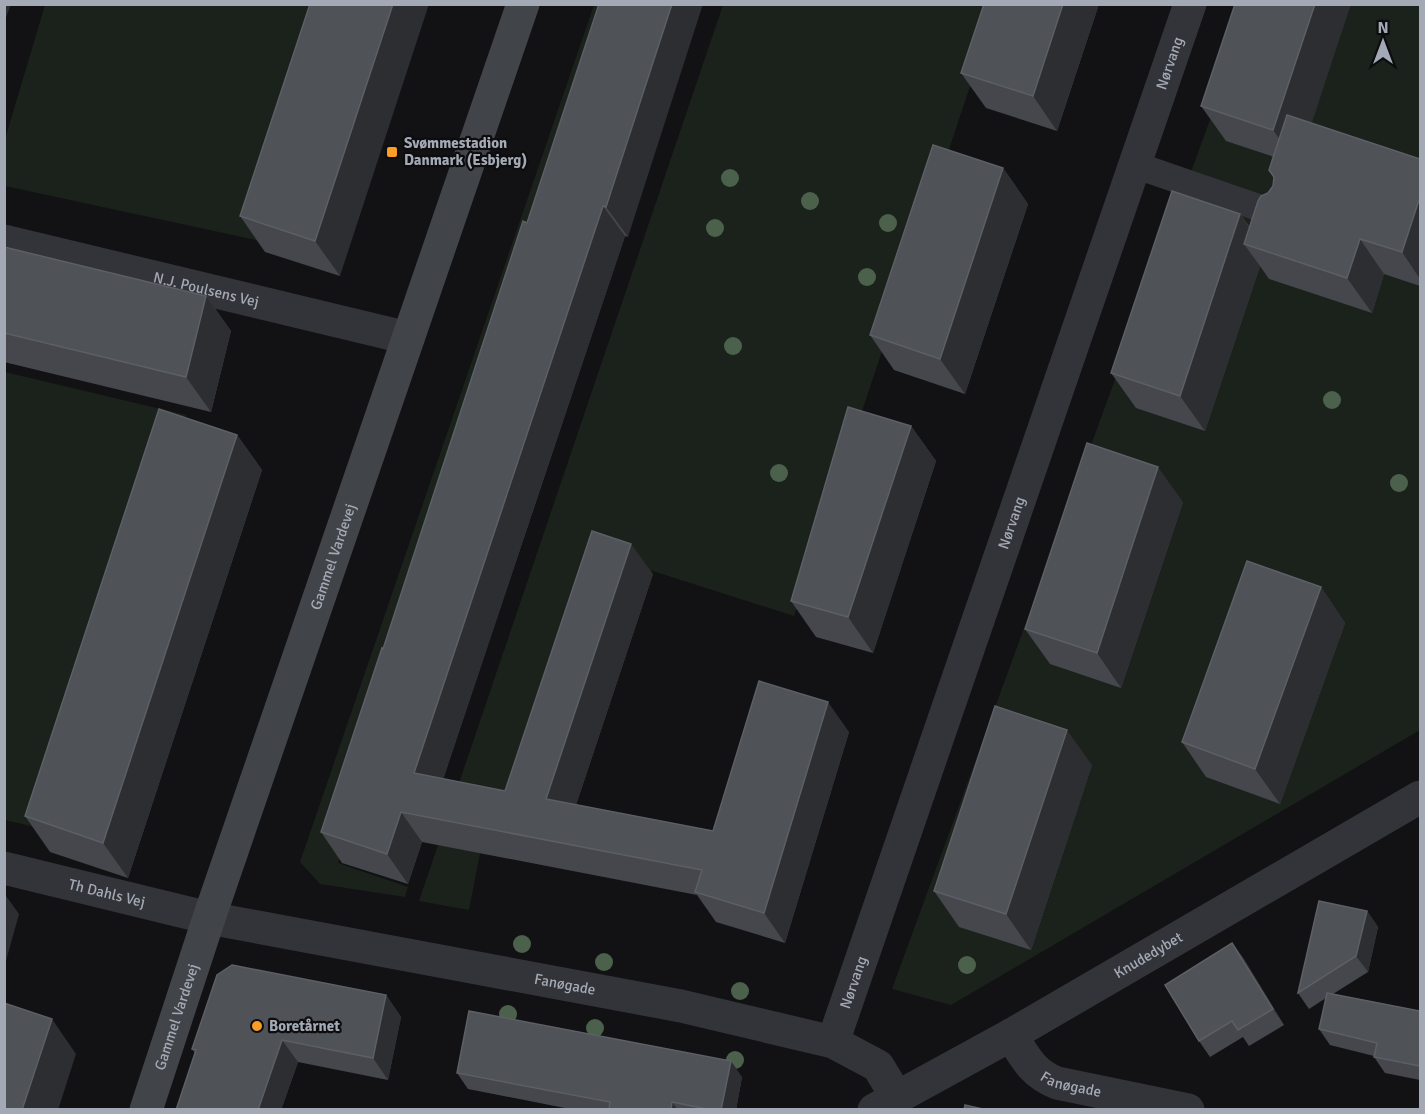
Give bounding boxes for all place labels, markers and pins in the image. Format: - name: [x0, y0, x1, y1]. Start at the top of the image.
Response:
- place label: Svømmestadion Danmark (Esbjerg): [404, 134, 527, 169]
- marker: Svømmestadion Danmark (Esbjerg): [385, 145, 399, 159]
- place label: Boretårnet: [269, 1017, 340, 1035]
- marker: Boretårnet: [250, 1019, 264, 1033]

